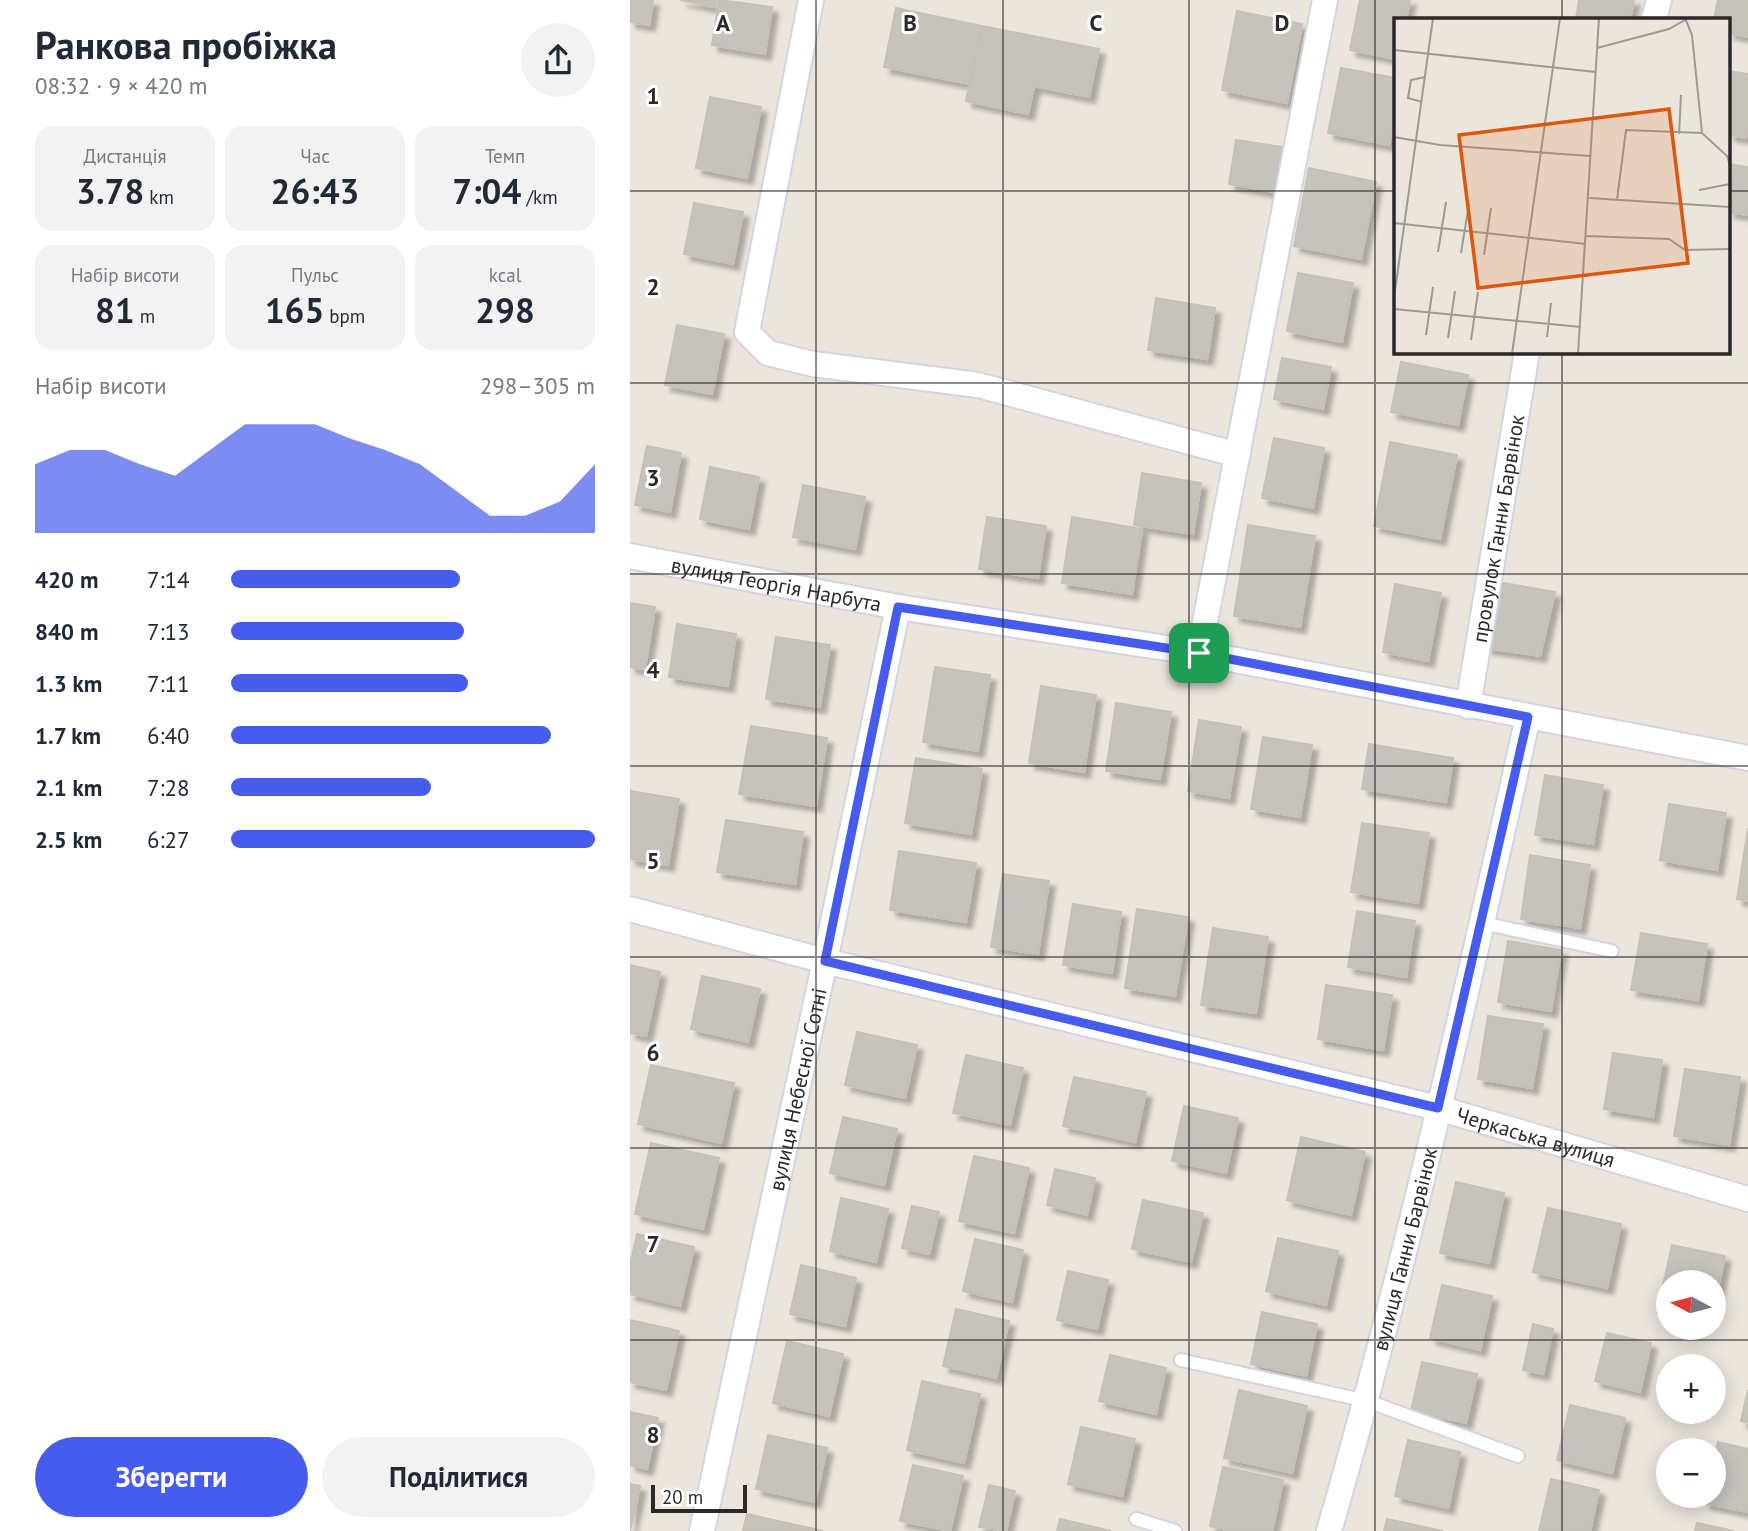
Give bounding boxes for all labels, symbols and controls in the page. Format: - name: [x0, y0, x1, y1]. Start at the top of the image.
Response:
- text: A: [716, 8, 730, 37]
- text: B: [903, 8, 917, 37]
- text: C: [1090, 8, 1103, 37]
- text: D: [1275, 8, 1289, 37]
- inset map: [1394, 18, 1730, 354]
- text: Ранкова пробіжка: [35, 20, 337, 69]
- button: share: [521, 23, 595, 97]
- text: 08:32 · 9 × 420 m: [35, 71, 207, 100]
- text: 1: [646, 81, 660, 110]
- text: Дистанція: [83, 144, 167, 168]
- text: Час: [300, 144, 330, 168]
- text: Темп: [485, 144, 525, 168]
- text: 3.78: [76, 168, 144, 214]
- text: 26:43: [271, 168, 359, 214]
- text: 7:04: [452, 168, 521, 214]
- text: km: [144, 185, 174, 209]
- text: /km: [521, 185, 558, 209]
- text: Набір висоти: [71, 263, 179, 287]
- text: Пульс: [291, 263, 339, 287]
- text: kcal: [489, 263, 521, 287]
- text: 2: [646, 272, 660, 301]
- text: 81: [95, 287, 135, 333]
- text: 165: [265, 287, 324, 333]
- text: 298: [475, 287, 535, 333]
- text: m: [135, 304, 155, 328]
- text: bpm: [324, 304, 365, 328]
- text: Набір висоти: [35, 371, 167, 400]
- text: 298–305 m: [480, 371, 595, 400]
- street label: провулок Ганни Барвінок: [1465, 412, 1530, 644]
- text: 3: [646, 463, 660, 492]
- street label: вулиця Георгія Нарбута: [669, 551, 884, 617]
- text: 420 m: [35, 565, 98, 594]
- text: 7:14: [147, 565, 190, 594]
- text: 840 m: [35, 617, 98, 646]
- text: 7:13: [147, 617, 190, 646]
- pin: [1169, 623, 1229, 683]
- icon: arrive: [1180, 634, 1218, 672]
- text: 4: [646, 655, 660, 684]
- text: 1.3 km: [35, 669, 102, 698]
- text: 7:11: [147, 669, 190, 698]
- text: 1.7 km: [35, 721, 101, 750]
- text: 6:40: [147, 721, 190, 750]
- text: 2.1 km: [35, 773, 102, 802]
- text: 7:28: [147, 773, 190, 802]
- text: 2.5 km: [35, 825, 102, 854]
- text: 6:27: [147, 825, 190, 854]
- text: 5: [646, 846, 660, 875]
- street label: вулиця Небесної Сотні: [762, 985, 832, 1193]
- text: 6: [646, 1038, 660, 1067]
- street label: Черкаська вулиця: [1453, 1101, 1618, 1173]
- street label: вулиця Ганни Барвінок: [1366, 1145, 1443, 1353]
- text: 7: [646, 1229, 660, 1258]
- north arrow: [1656, 1270, 1726, 1340]
- map controls: [1656, 1270, 1726, 1508]
- button: +: [1656, 1354, 1726, 1424]
- text: 8: [646, 1420, 660, 1449]
- button: Зберегти: [35, 1437, 308, 1517]
- button: Поділитися: [322, 1437, 595, 1517]
- button: −: [1656, 1438, 1726, 1508]
- scale bar: [651, 1482, 747, 1514]
- text: 20 m: [662, 1485, 703, 1509]

